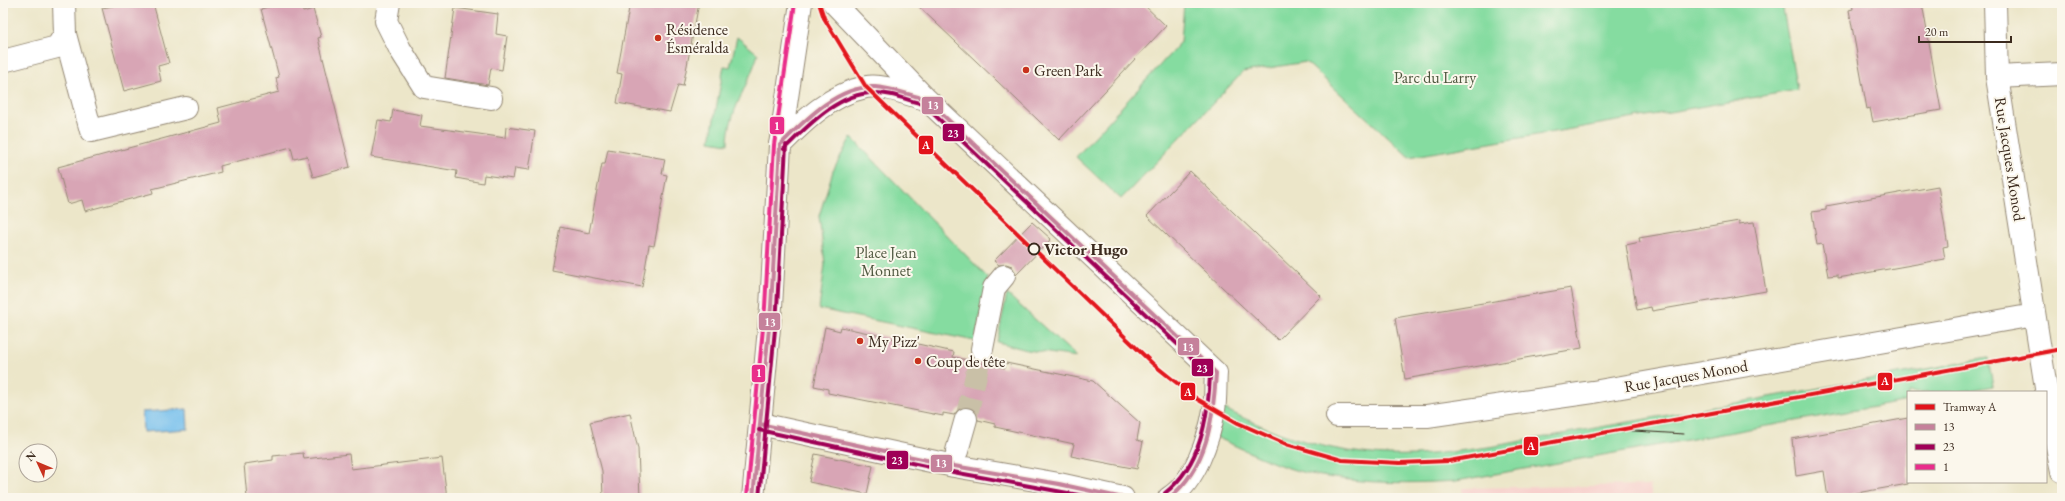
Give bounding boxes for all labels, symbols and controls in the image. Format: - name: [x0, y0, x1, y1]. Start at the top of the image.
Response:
- scale bar: [1919, 18, 2011, 44]
- place label: Résidence Ésméralda: [666, 19, 730, 58]
- text: 20 m: [1925, 24, 1949, 40]
- marker: Résidence Ésméralda: [653, 33, 663, 43]
- place label: Green Park: [1034, 60, 1103, 81]
- marker: Green Park: [1021, 65, 1031, 75]
- park label: Parc du Larry: [1394, 67, 1477, 88]
- line badge: 13: [921, 96, 944, 115]
- street label: Rue Jacques Monod: [1990, 96, 2030, 223]
- text: 13: [927, 98, 939, 112]
- line badge: 1: [769, 116, 785, 135]
- text: 1: [774, 119, 780, 133]
- line badge: 23: [942, 123, 965, 142]
- text: 23: [947, 126, 959, 140]
- line badge: A: [918, 135, 934, 155]
- text: A: [921, 138, 930, 152]
- place label: Victor Hugo: [1044, 239, 1128, 260]
- park label: Place Jean Monnet: [855, 242, 917, 281]
- marker: Victor Hugo: [1027, 242, 1041, 256]
- line badge: 13: [758, 312, 781, 331]
- text: 13: [764, 315, 776, 329]
- place label: My Pizz': [868, 331, 920, 352]
- marker: My Pizz': [855, 336, 865, 346]
- line badge: 13: [1177, 337, 1200, 356]
- text: 13: [1182, 340, 1194, 354]
- place label: Coup de tête: [926, 351, 1005, 372]
- street label: Rue Jacques Monod: [1623, 355, 1750, 397]
- marker: Coup de tête: [913, 356, 923, 366]
- line badge: 23: [1191, 358, 1214, 377]
- text: 23: [1196, 361, 1208, 375]
- line badge: 1: [751, 364, 766, 383]
- text: 1: [756, 366, 762, 380]
- line badge: A: [1877, 372, 1893, 391]
- text: A: [1880, 374, 1889, 388]
- line badge: A: [1180, 382, 1196, 401]
- text: A: [1183, 385, 1192, 399]
- legend: [1907, 391, 2047, 483]
- text: Tramway A: [1943, 399, 1997, 415]
- text: 13: [1943, 419, 1955, 435]
- line badge: A: [1523, 436, 1539, 456]
- text: A: [1526, 439, 1535, 453]
- text: 23: [1943, 439, 1955, 455]
- north arrow: [18, 443, 58, 483]
- text: N: [23, 448, 39, 464]
- line badge: 23: [886, 450, 909, 470]
- text: 23: [891, 453, 903, 467]
- line badge: 13: [930, 454, 953, 473]
- text: 13: [935, 456, 947, 470]
- text: 1: [1943, 459, 1949, 475]

